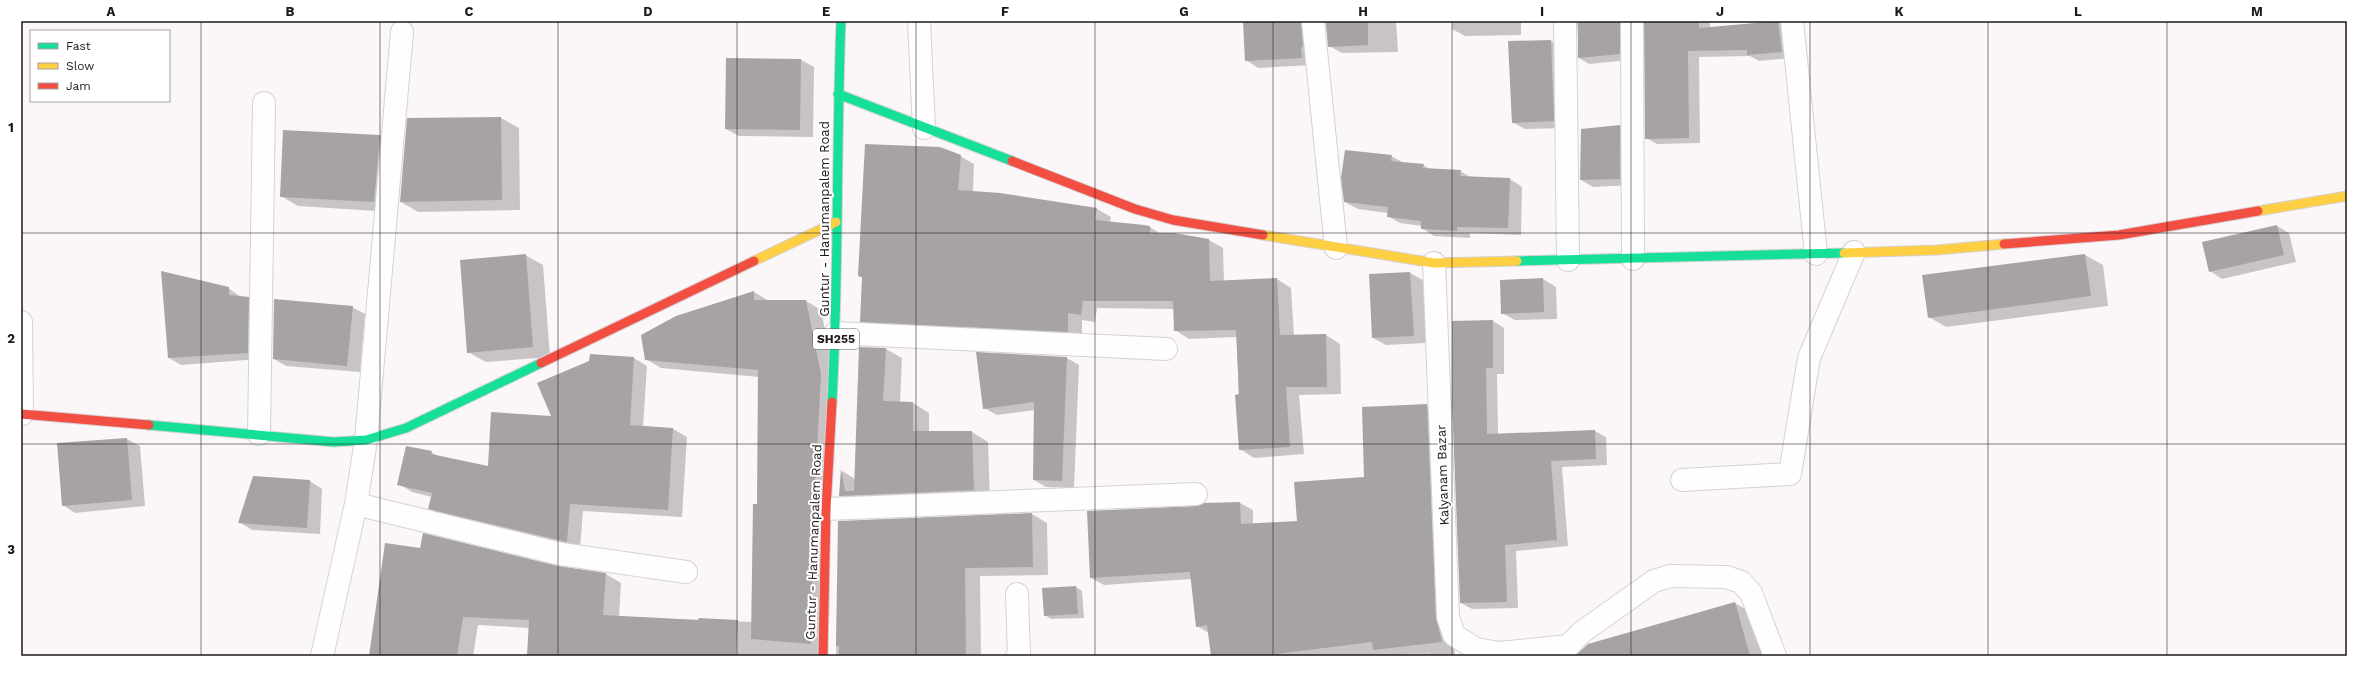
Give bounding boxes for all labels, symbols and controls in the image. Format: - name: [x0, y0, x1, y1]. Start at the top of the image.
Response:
- text: A: [107, 4, 116, 19]
- text: B: [286, 4, 295, 19]
- text: C: [465, 4, 474, 19]
- text: D: [643, 4, 653, 19]
- text: E: [822, 4, 830, 19]
- text: F: [1001, 4, 1009, 19]
- text: G: [1179, 4, 1189, 19]
- text: H: [1358, 4, 1368, 19]
- text: I: [1540, 4, 1544, 19]
- text: J: [1716, 4, 1724, 19]
- text: K: [1894, 4, 1904, 19]
- text: L: [2074, 4, 2082, 19]
- text: M: [2251, 4, 2263, 19]
- legend: [30, 30, 170, 102]
- text: Fast: [66, 39, 91, 53]
- text: Slow: [66, 59, 94, 73]
- text: Jam: [66, 79, 91, 93]
- text: 1: [8, 120, 14, 135]
- street label: Guntur - Hanumanpalem Road: [817, 121, 832, 317]
- road number: SH255: [813, 329, 859, 349]
- text: 2: [7, 331, 15, 346]
- street label: Kalyanam Bazar: [1433, 424, 1452, 526]
- street label: Guntur - Hanumanpalem Road: [803, 444, 824, 640]
- text: 3: [7, 542, 15, 557]

